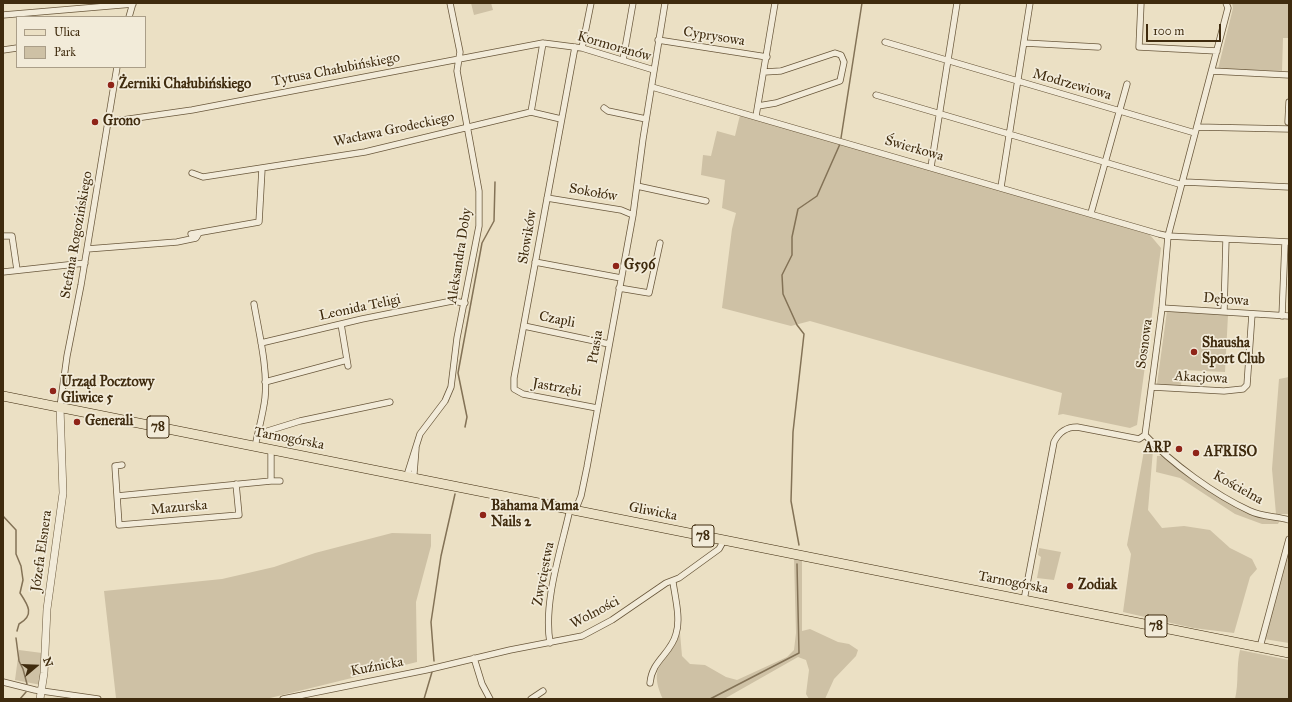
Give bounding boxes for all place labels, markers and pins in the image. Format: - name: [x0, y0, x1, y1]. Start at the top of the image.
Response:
- place label: Żerniki Chałubińskiego: [119, 77, 251, 93]
- marker: Żerniki Chałubińskiego: [106, 80, 116, 90]
- place label: Grono: [103, 114, 140, 130]
- marker: Grono: [90, 117, 100, 127]
- place label: G596: [624, 258, 655, 274]
- marker: G596: [611, 261, 621, 271]
- place label: Shausha Sport Club: [1202, 336, 1265, 368]
- marker: Shausha Sport Club: [1189, 347, 1199, 357]
- place label: Urząd Pocztowy Gliwice 5: [61, 375, 154, 408]
- marker: Urząd Pocztowy Gliwice 5: [48, 386, 58, 396]
- place label: Generali: [85, 414, 133, 430]
- marker: Generali: [72, 417, 82, 427]
- place label: ARP: [1144, 441, 1171, 457]
- marker: ARP: [1174, 444, 1184, 454]
- place label: AFRISO: [1204, 445, 1257, 461]
- marker: AFRISO: [1191, 448, 1201, 458]
- place label: Bahama Mama Nails 2: [491, 499, 579, 532]
- marker: Bahama Mama Nails 2: [478, 510, 488, 520]
- place label: Zodiak: [1078, 578, 1117, 594]
- marker: Zodiak: [1065, 581, 1075, 591]

